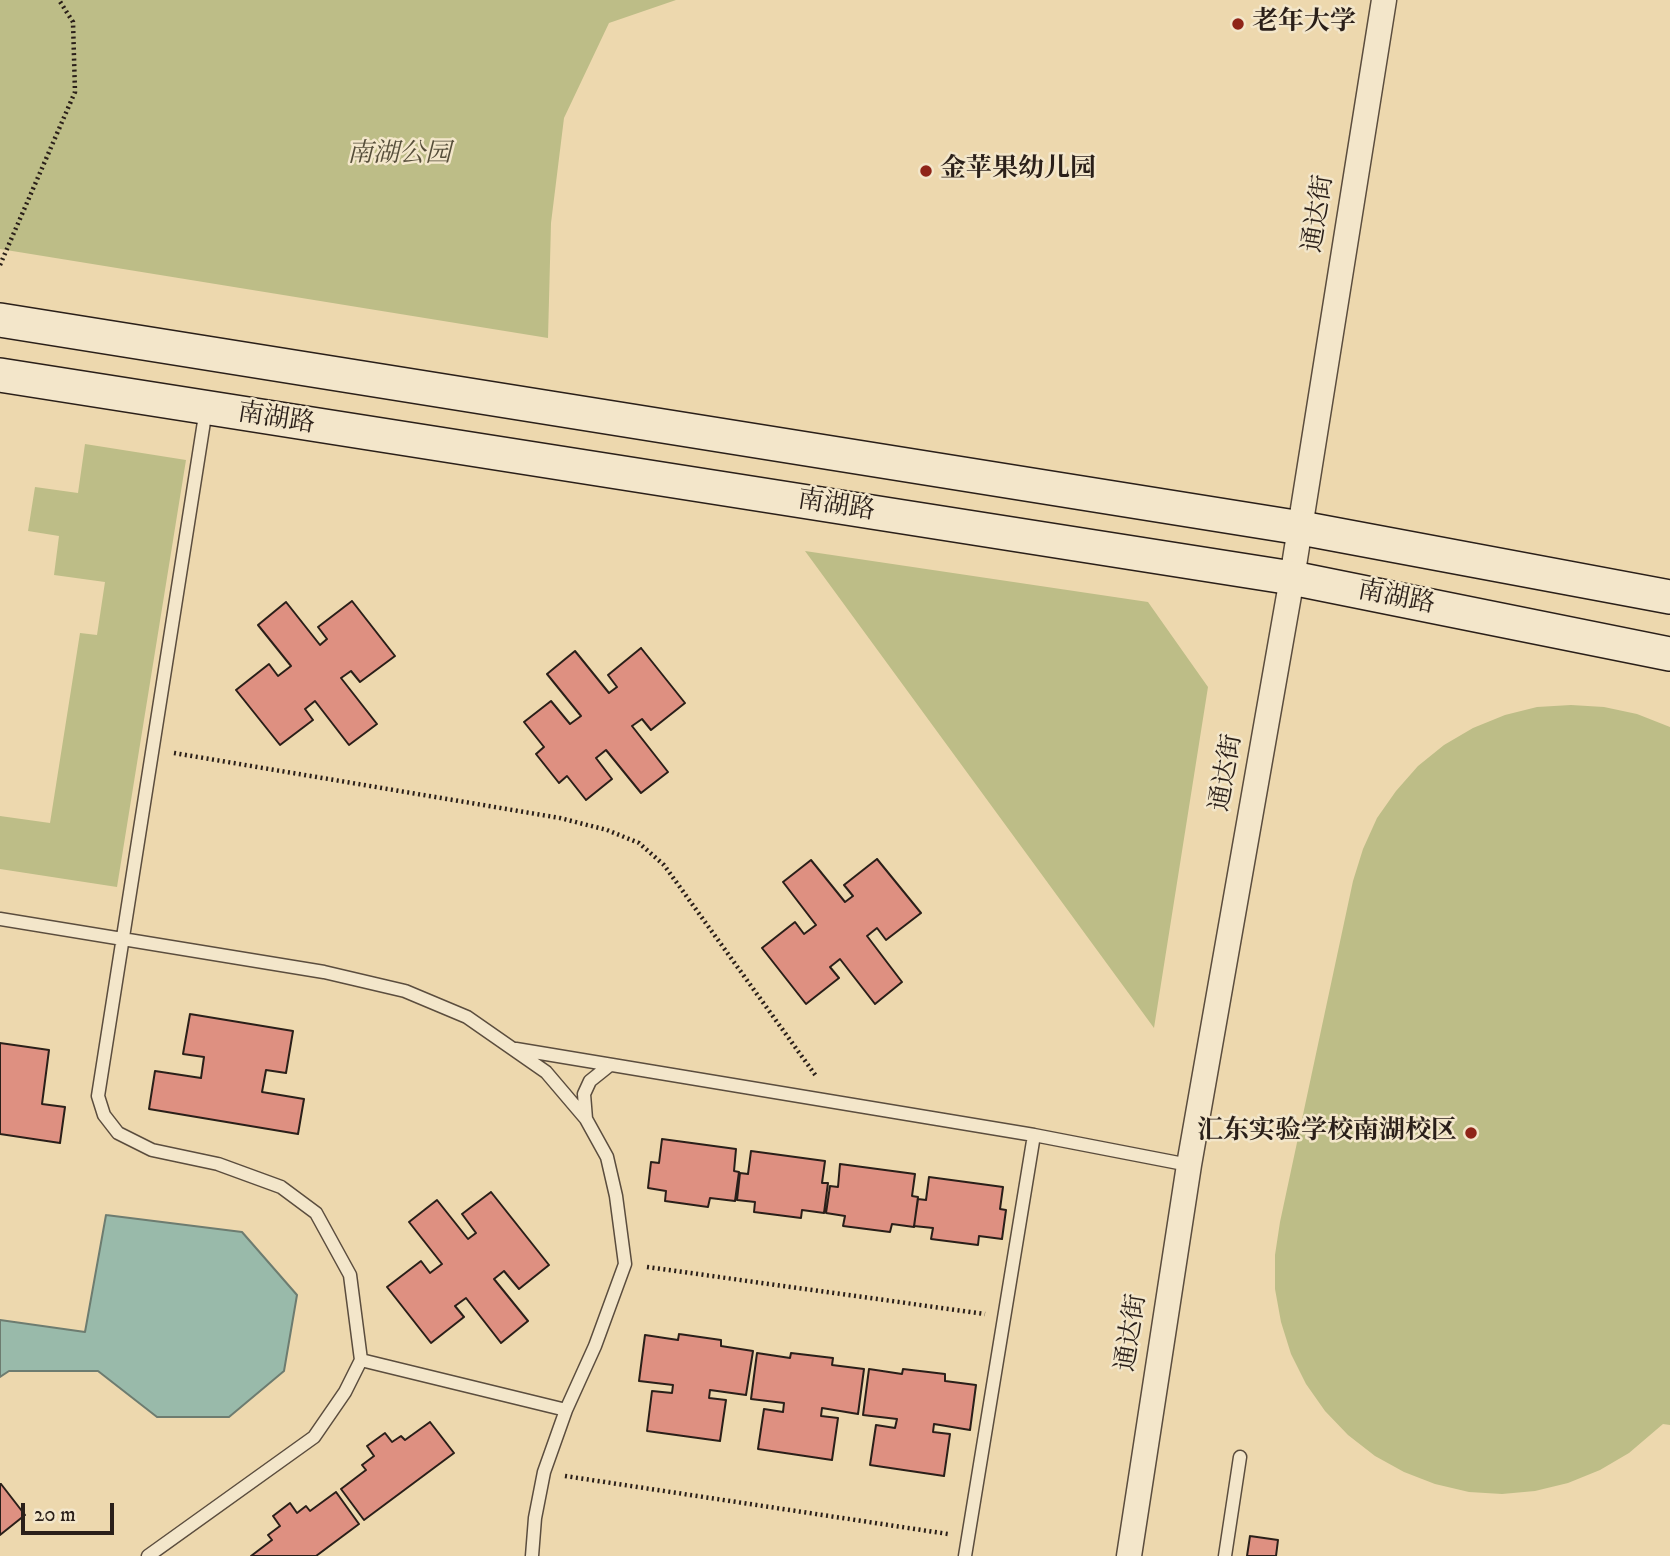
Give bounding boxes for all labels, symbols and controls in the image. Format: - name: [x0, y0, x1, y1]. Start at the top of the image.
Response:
- place label: 老年大学: [1252, 8, 1356, 40]
- marker: 老年大学: [1230, 16, 1246, 32]
- park label: 南湖公园: [347, 140, 451, 172]
- place label: 金苹果幼儿园: [940, 155, 1096, 187]
- marker: 金苹果幼儿园: [918, 163, 934, 179]
- street label: 通达街: [1298, 173, 1342, 255]
- street label: 南湖路: [235, 398, 317, 442]
- street label: 南湖路: [795, 485, 877, 529]
- street label: 南湖路: [1355, 576, 1437, 622]
- street label: 通达街: [1206, 732, 1250, 814]
- place label: 汇东实验学校南湖校区: [1197, 1117, 1457, 1149]
- marker: 汇东实验学校南湖校区: [1463, 1125, 1479, 1141]
- street label: 通达街: [1111, 1292, 1155, 1374]
- scale bar: [24, 1490, 117, 1534]
- text: 20 m: [34, 1502, 76, 1528]

